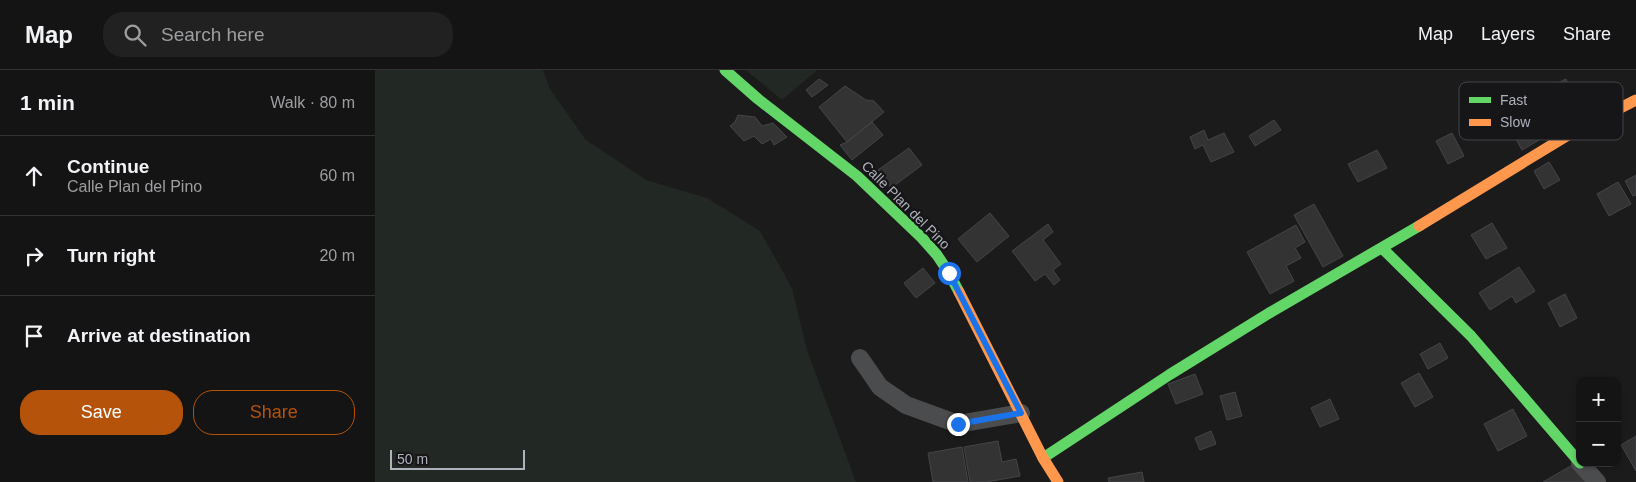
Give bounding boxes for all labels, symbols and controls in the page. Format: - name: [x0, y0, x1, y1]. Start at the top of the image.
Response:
- search box: [103, 12, 453, 57]
- text: Map: [25, 21, 73, 48]
- icon: search: [121, 21, 149, 49]
- text: Search here: [161, 24, 265, 45]
- text: Map: [1418, 24, 1453, 44]
- text: Layers: [1481, 24, 1535, 44]
- text: Share: [1563, 24, 1611, 44]
- legend: [1459, 82, 1623, 140]
- text: 1 min: [20, 91, 75, 114]
- text: Fast: [1500, 92, 1527, 108]
- text: Walk · 80 m: [270, 94, 355, 111]
- text: Slow: [1500, 114, 1531, 130]
- text: Continue: [67, 156, 149, 177]
- street label: Calle Plan del Pino: [859, 158, 954, 253]
- icon: ahead: [20, 162, 48, 190]
- text: 60 m: [319, 167, 355, 184]
- text: Calle Plan del Pino: [67, 178, 202, 195]
- icon: right: [20, 242, 48, 270]
- text: Turn right: [67, 245, 155, 266]
- text: 20 m: [319, 247, 355, 264]
- route start: [938, 262, 961, 285]
- icon: arrive: [20, 322, 48, 350]
- text: Arrive at destination: [67, 325, 251, 346]
- map controls: [1576, 377, 1621, 467]
- button: +: [1576, 377, 1621, 422]
- button: Save: [20, 390, 183, 435]
- button: Share: [193, 390, 355, 435]
- route end: [947, 413, 970, 436]
- button: −: [1576, 422, 1621, 467]
- scale bar: [390, 447, 525, 470]
- text: 50 m: [397, 451, 428, 467]

